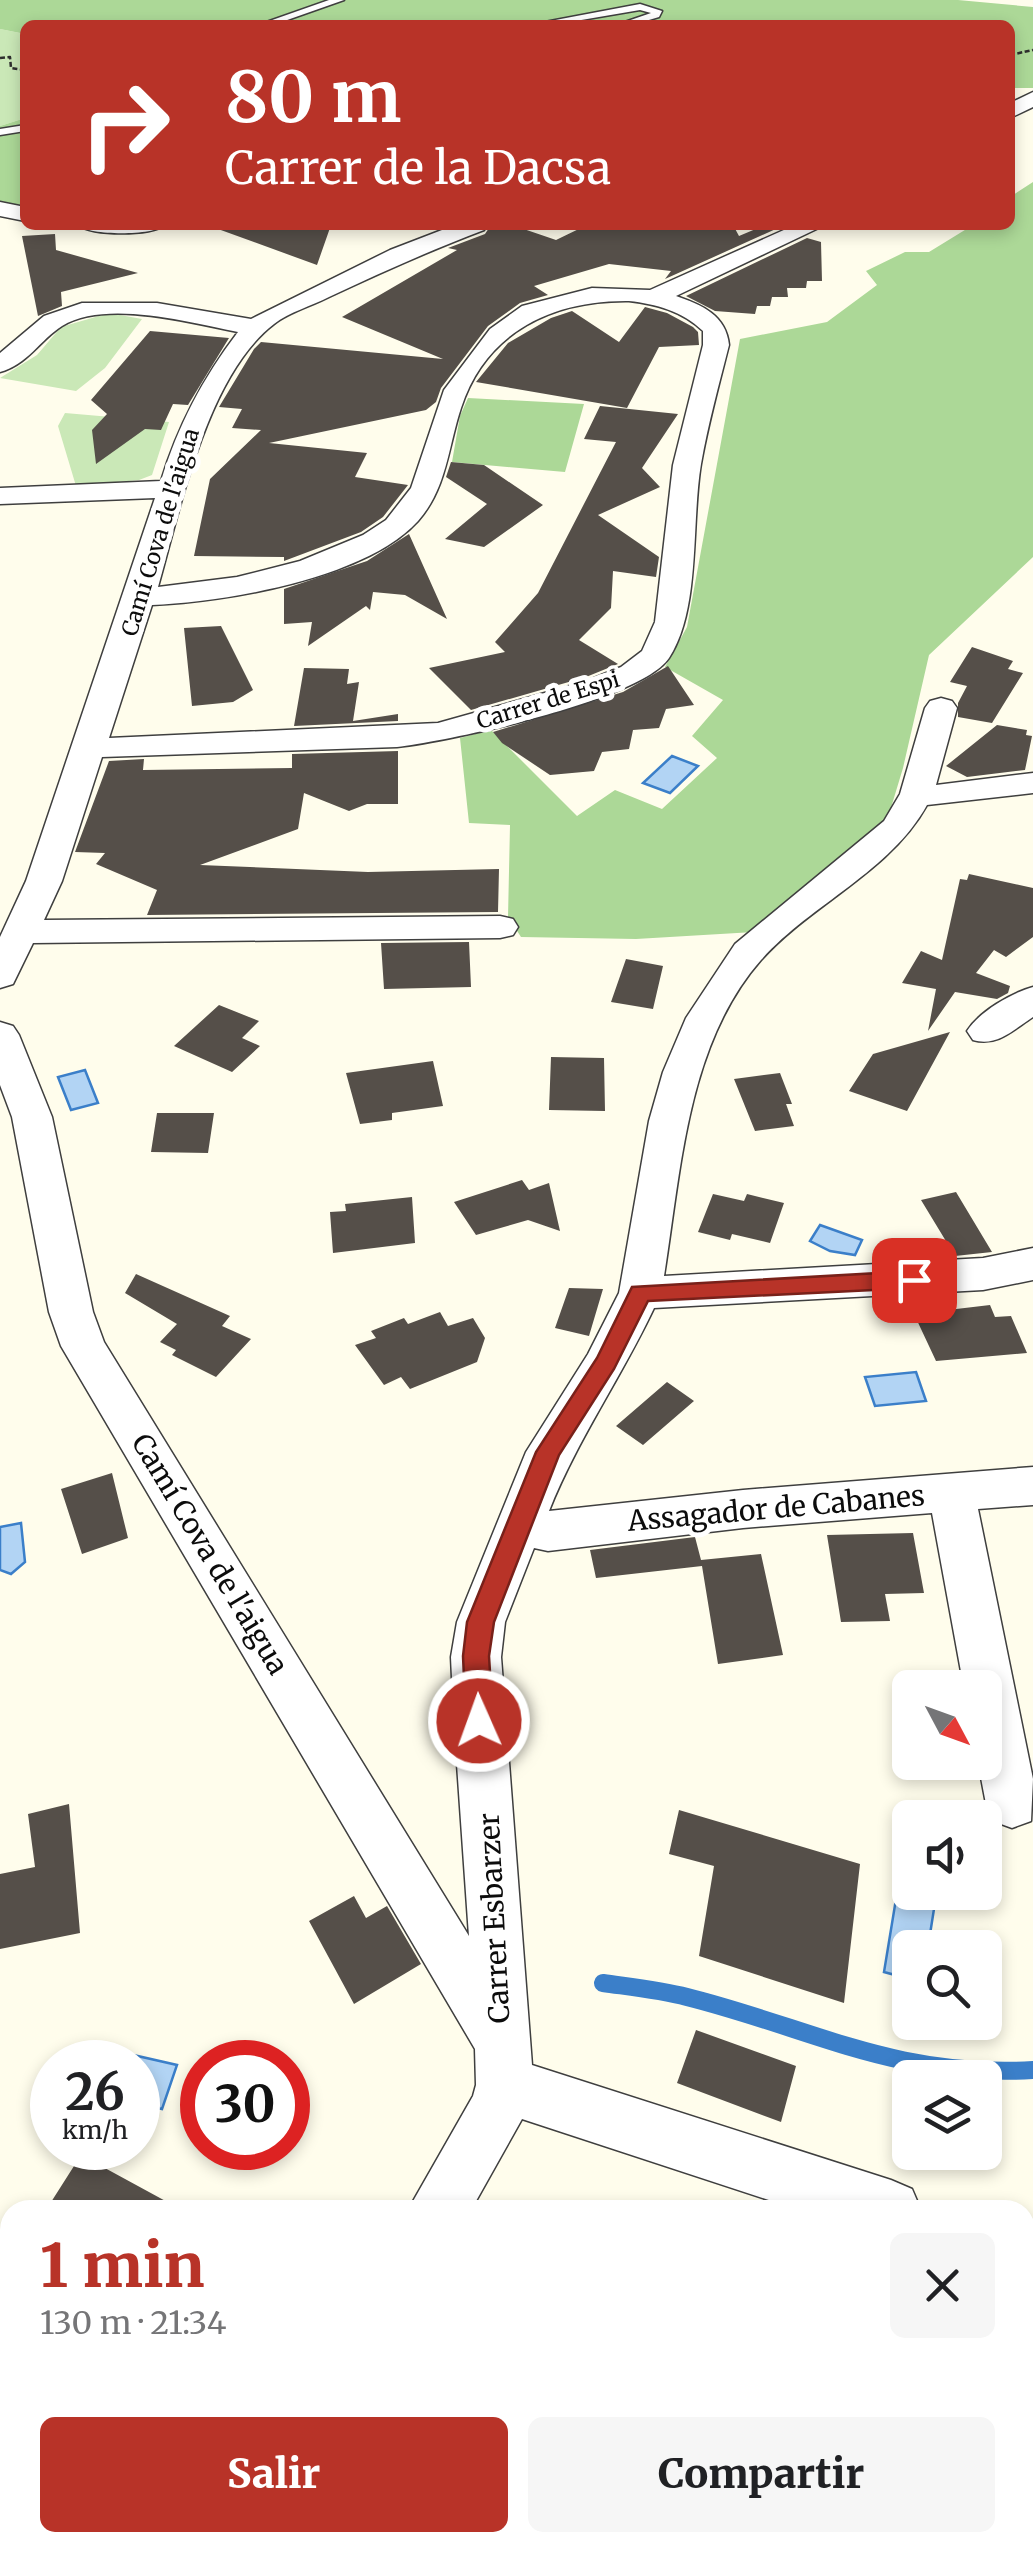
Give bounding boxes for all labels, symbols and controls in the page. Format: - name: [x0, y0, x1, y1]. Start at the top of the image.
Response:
- text: 80 m: [225, 53, 401, 141]
- icon: right: [60, 60, 190, 190]
- text: Carrer de la Dacsa: [225, 140, 611, 196]
- street label: Camí Cova de l'aigua: [115, 424, 205, 639]
- street label: Carrer de Espi: [473, 665, 623, 735]
- pin: [872, 1238, 957, 1323]
- icon: arrive: [887, 1253, 942, 1308]
- street label: Camí Cova de l'aigua: [124, 1427, 296, 1681]
- street label: Assagador de Cabanes: [625, 1477, 926, 1539]
- position arrow: [427, 1669, 531, 1773]
- north arrow: [892, 1670, 1002, 1780]
- map controls: [892, 1670, 1002, 2170]
- button: sound: [892, 1800, 1002, 1910]
- street label: Carrer Esbarzer: [471, 1812, 517, 2024]
- button: search: [892, 1930, 1002, 2040]
- speed limit sign: 30: [180, 2040, 310, 2170]
- button: layers: [892, 2060, 1002, 2170]
- text: 26: [65, 2061, 125, 2124]
- text: km/h: [62, 2114, 128, 2146]
- text: 1 min: [40, 2228, 204, 2303]
- button: close: [890, 2233, 995, 2338]
- text: 130 m · 21:34: [40, 2303, 226, 2343]
- button: Salir: [40, 2417, 508, 2532]
- button: Compartir: [528, 2417, 995, 2532]

